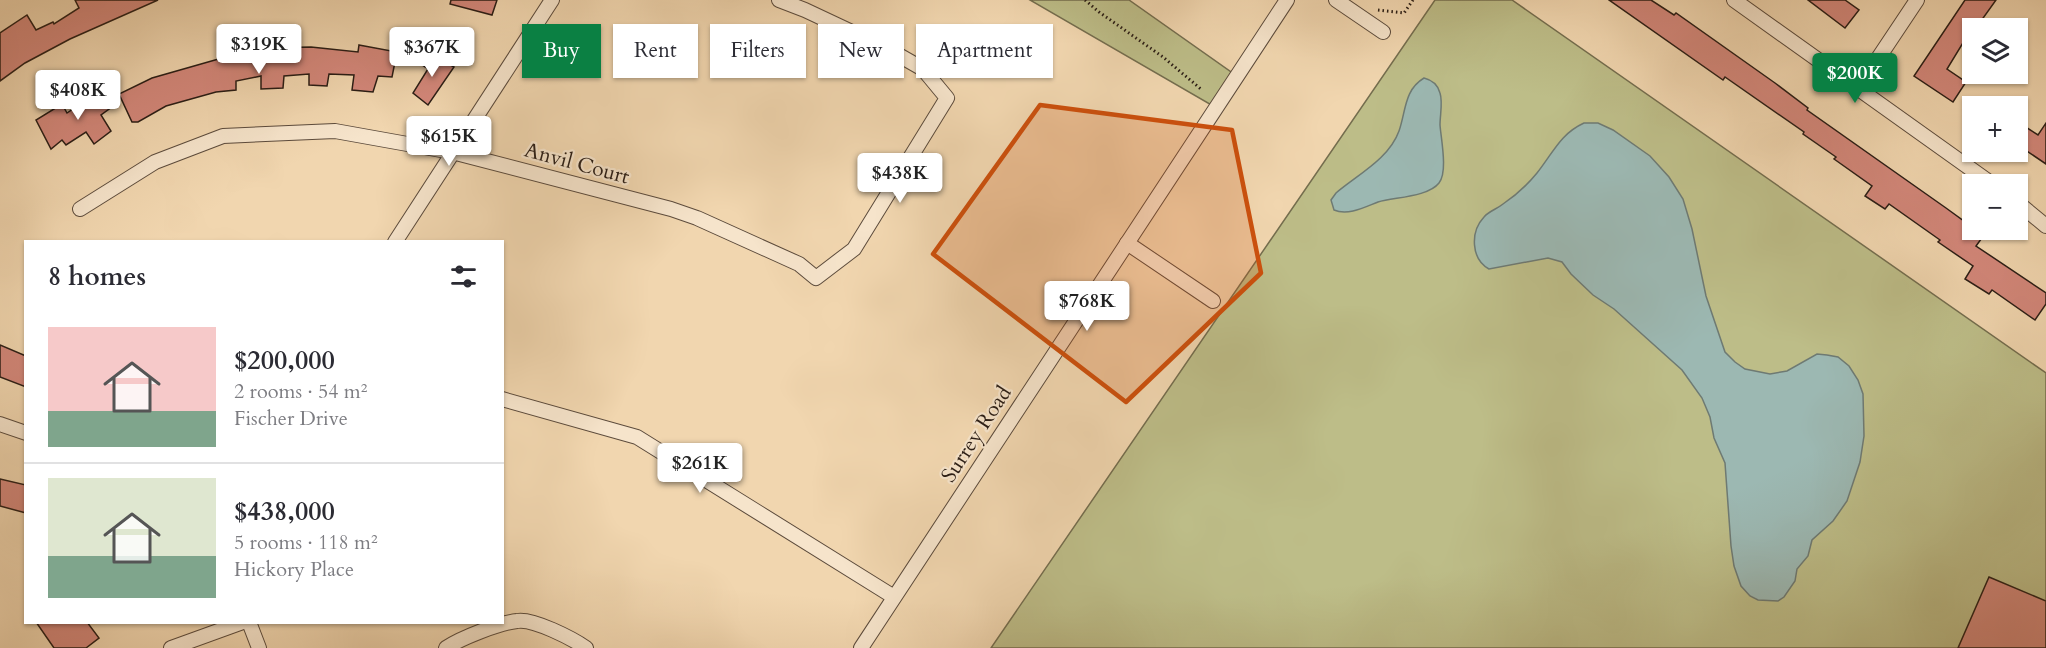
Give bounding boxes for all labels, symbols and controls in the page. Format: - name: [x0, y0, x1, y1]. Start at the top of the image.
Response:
- map controls: [1962, 18, 2028, 240]
- button: layers: [1962, 18, 2028, 84]
- pin: $319K: [217, 24, 301, 75]
- chip: Buy: [522, 24, 601, 78]
- chip: Rent: [613, 24, 698, 78]
- chip: Filters: [710, 24, 806, 78]
- chip: New: [818, 24, 904, 78]
- chip: Apartment: [916, 24, 1053, 78]
- pin: $367K: [390, 27, 474, 78]
- text: $319K: [230, 30, 288, 57]
- text: $367K: [403, 33, 461, 60]
- pin: $200K: [1813, 53, 1897, 104]
- text: $200K: [1826, 59, 1884, 86]
- pin: $408K: [36, 70, 120, 121]
- text: $408K: [49, 76, 107, 103]
- button: +: [1962, 96, 2028, 162]
- pin: $615K: [407, 116, 491, 167]
- text: $615K: [420, 122, 478, 149]
- street label: Anvil Court: [521, 136, 633, 192]
- pin: $438K: [858, 153, 942, 204]
- text: $438K: [871, 159, 929, 186]
- button: −: [1962, 174, 2028, 240]
- text: 8 homes: [48, 259, 146, 294]
- icon: filters: [447, 260, 480, 293]
- pin: $768K: [1045, 281, 1129, 332]
- text: $768K: [1058, 287, 1116, 314]
- text: $200,000: [234, 343, 335, 378]
- icon: home: [96, 351, 168, 423]
- text: 2 rooms · 54 m²: [234, 378, 367, 405]
- street label: Surrey Road: [934, 380, 1018, 488]
- text: Fischer Drive: [234, 405, 348, 432]
- pin: $261K: [658, 443, 742, 494]
- text: $261K: [671, 449, 729, 476]
- text: $438,000: [234, 494, 335, 529]
- icon: home: [96, 502, 168, 574]
- text: 5 rooms · 118 m²: [234, 529, 378, 556]
- text: Hickory Place: [234, 556, 354, 583]

